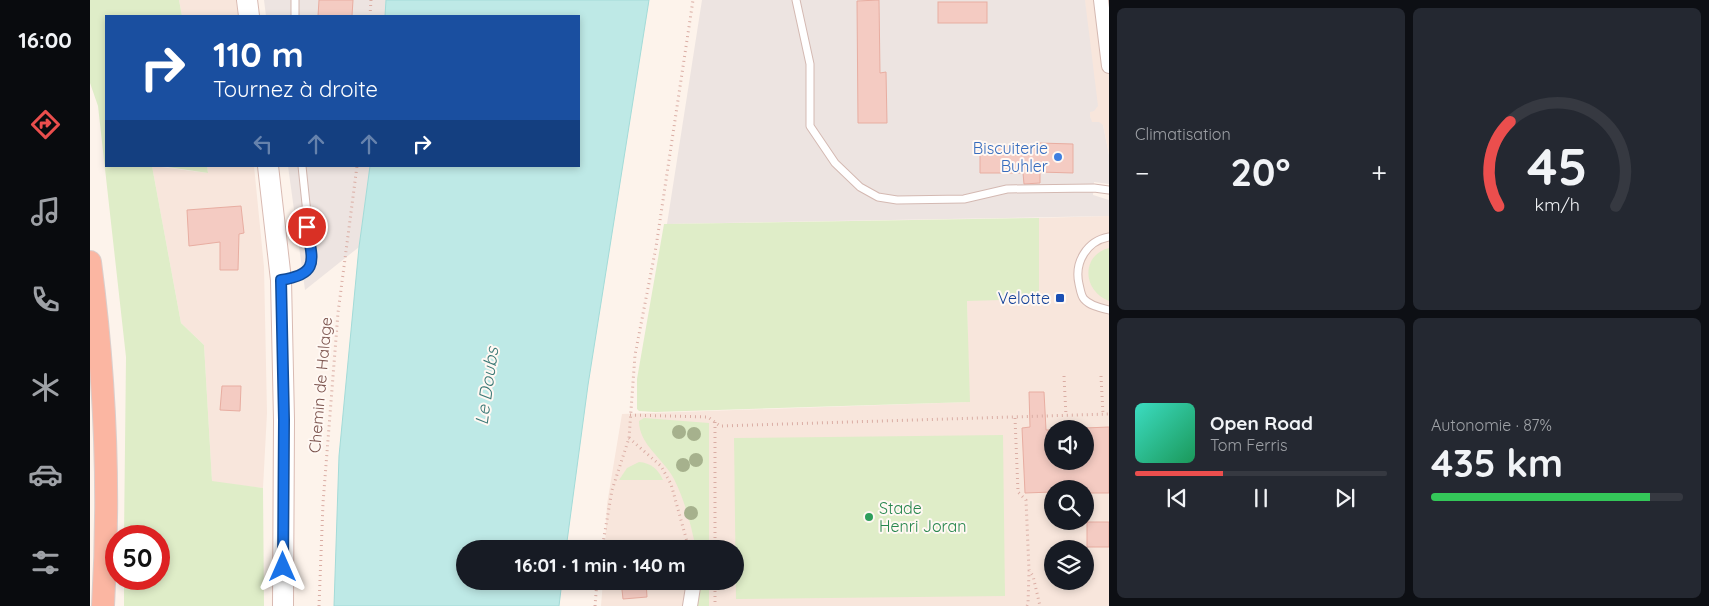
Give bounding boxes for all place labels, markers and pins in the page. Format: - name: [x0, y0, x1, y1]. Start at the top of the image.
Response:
- place label: Biscuiterie Buhler: [973, 138, 1048, 176]
- marker: Biscuiterie Buhler: [1052, 151, 1064, 163]
- pin: [286, 206, 328, 248]
- place label: Velotte: [998, 288, 1050, 308]
- marker: Velotte: [1054, 292, 1066, 304]
- place label: Stade Henri Joran: [879, 498, 967, 536]
- marker: Stade Henri Joran: [863, 511, 875, 523]

